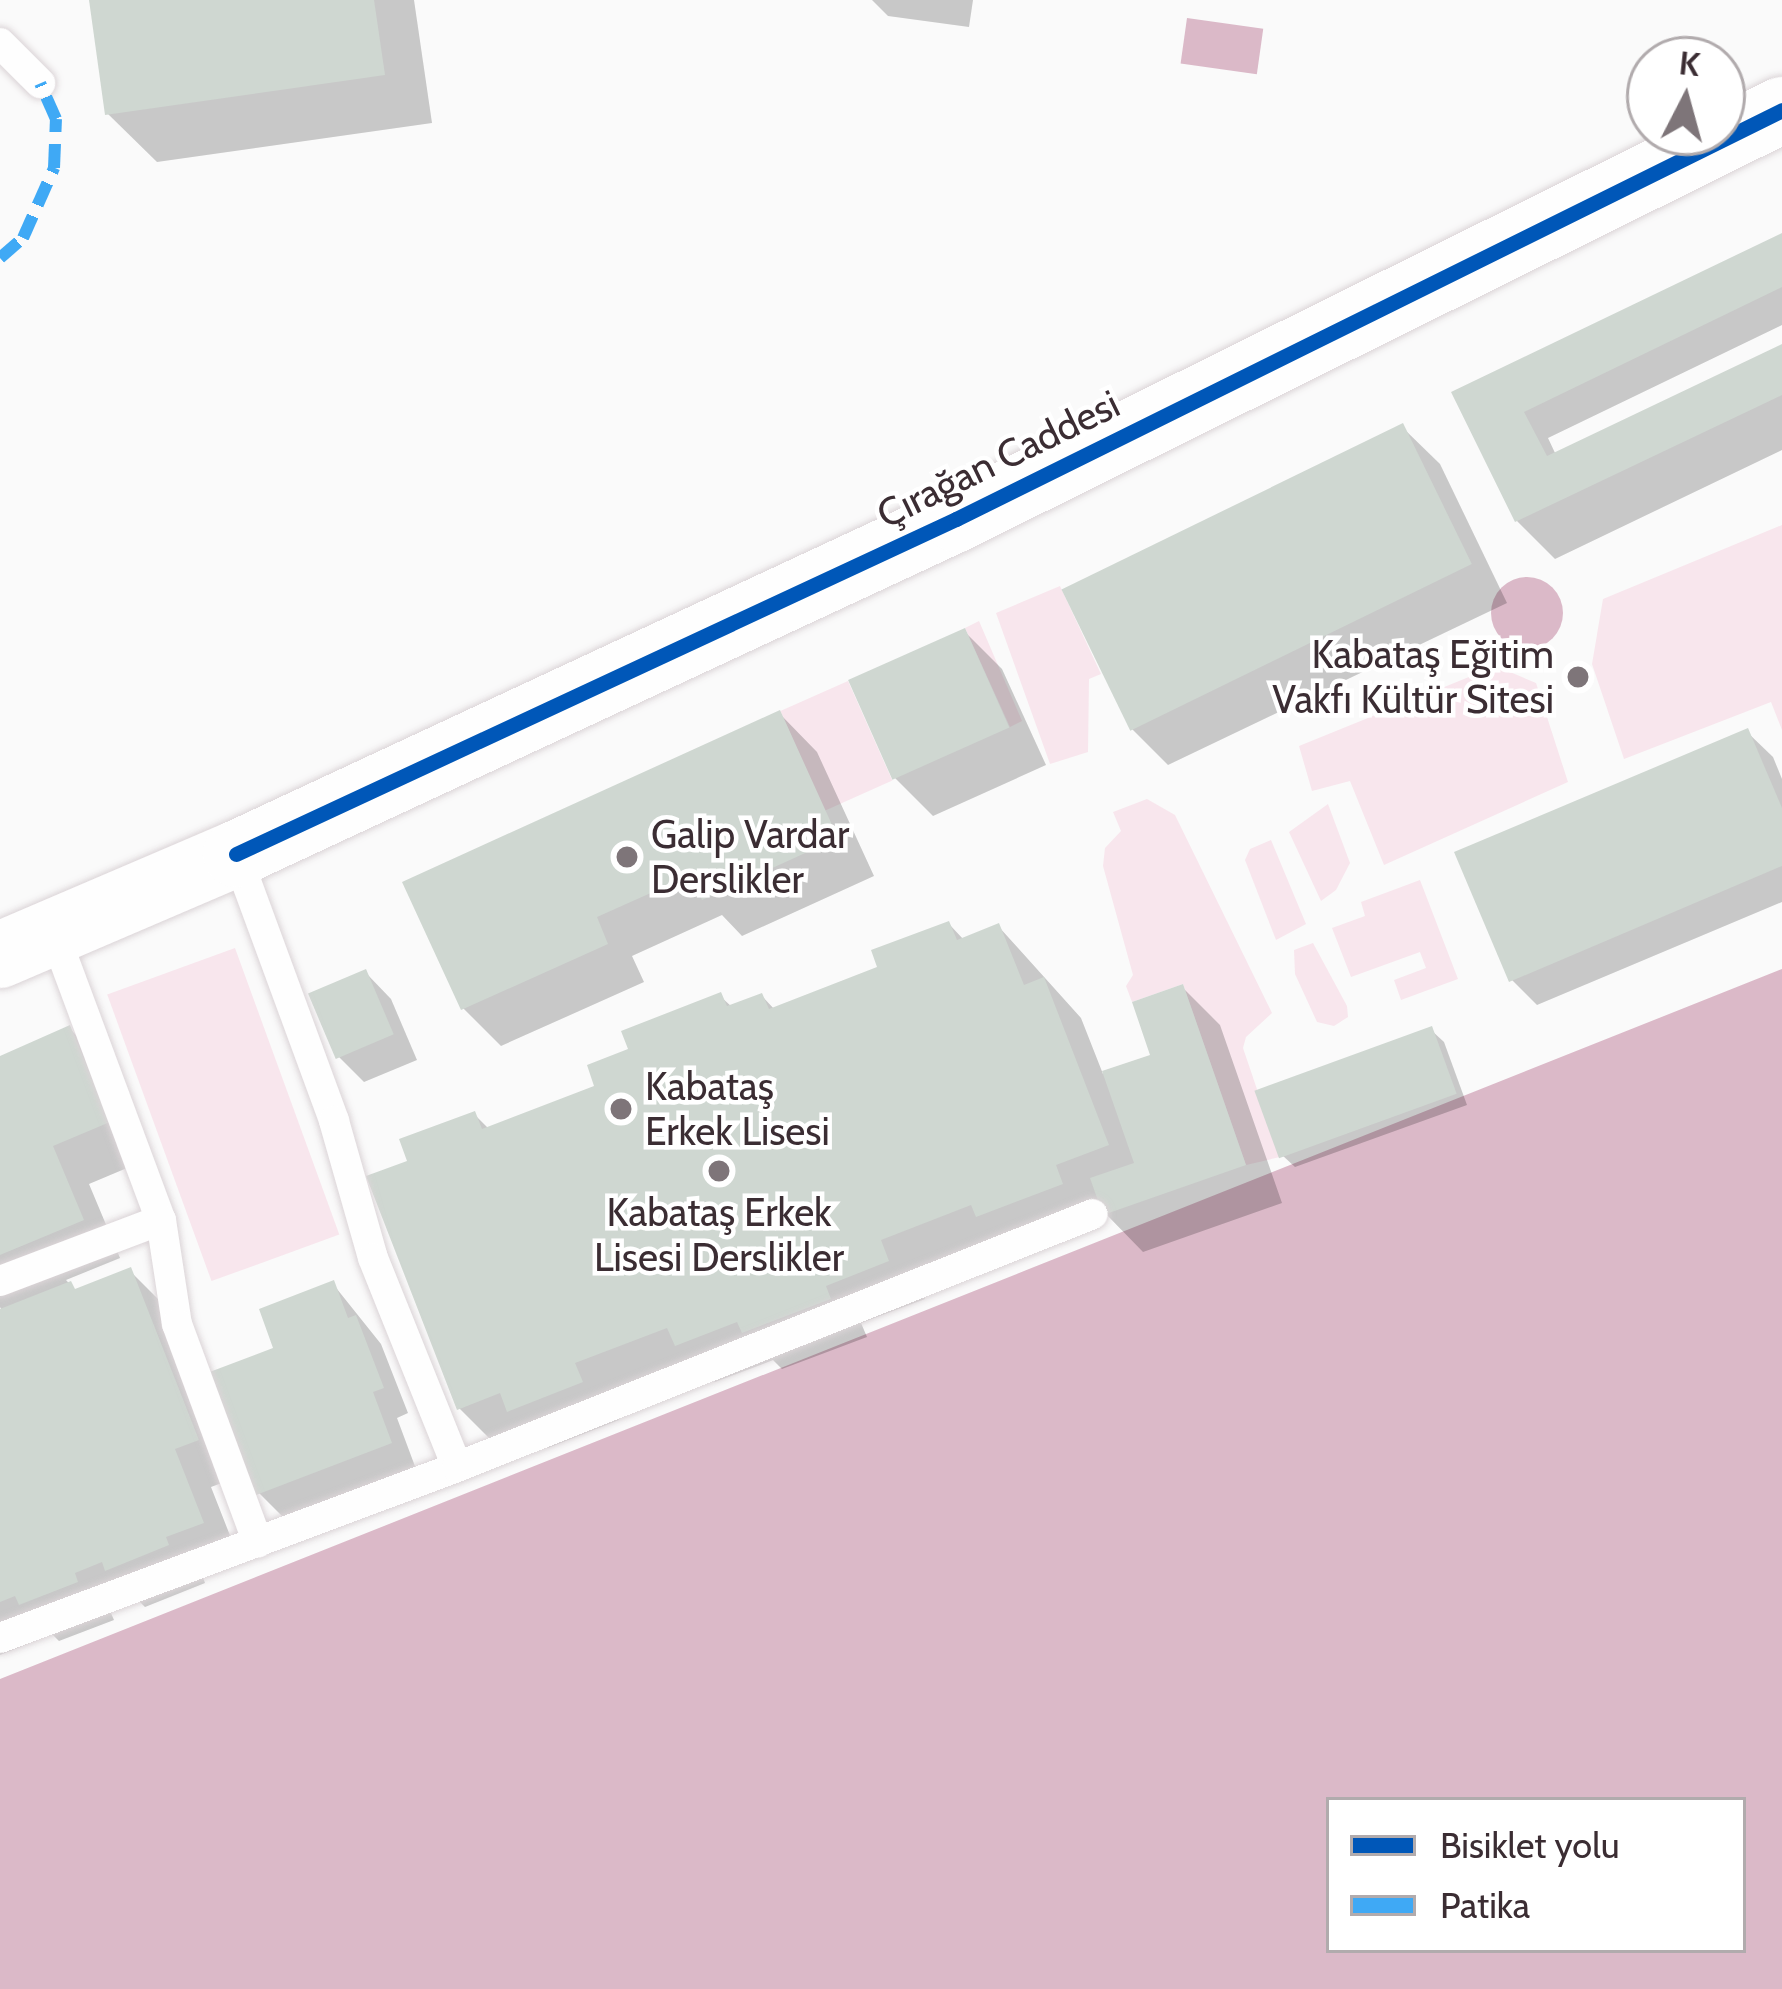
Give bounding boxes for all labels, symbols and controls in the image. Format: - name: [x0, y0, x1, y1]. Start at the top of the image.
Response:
- north arrow: [1626, 36, 1746, 156]
- text: K: [1677, 42, 1702, 84]
- street label: Çırağan Caddesi: [869, 380, 1127, 538]
- place label: Kabataş Eğitim Vakfı Kültür Sitesi: [1272, 632, 1554, 723]
- marker: Kabataş Eğitim Vakfı Kültür Sitesi: [1565, 664, 1591, 690]
- place label: Galip Vardar Derslikler: [651, 812, 849, 903]
- marker: Galip Vardar Derslikler: [614, 844, 640, 870]
- place label: Kabataş Erkek Lisesi: [645, 1064, 830, 1155]
- marker: Kabataş Erkek Lisesi: [608, 1096, 634, 1122]
- marker: Kabataş Erkek Lisesi Derslikler: [706, 1158, 732, 1184]
- place label: Kabataş Erkek Lisesi Derslikler: [594, 1190, 844, 1281]
- legend: [1326, 1797, 1746, 1953]
- text: Bisiklet yolu: [1440, 1823, 1620, 1867]
- text: Patika: [1440, 1883, 1530, 1927]

